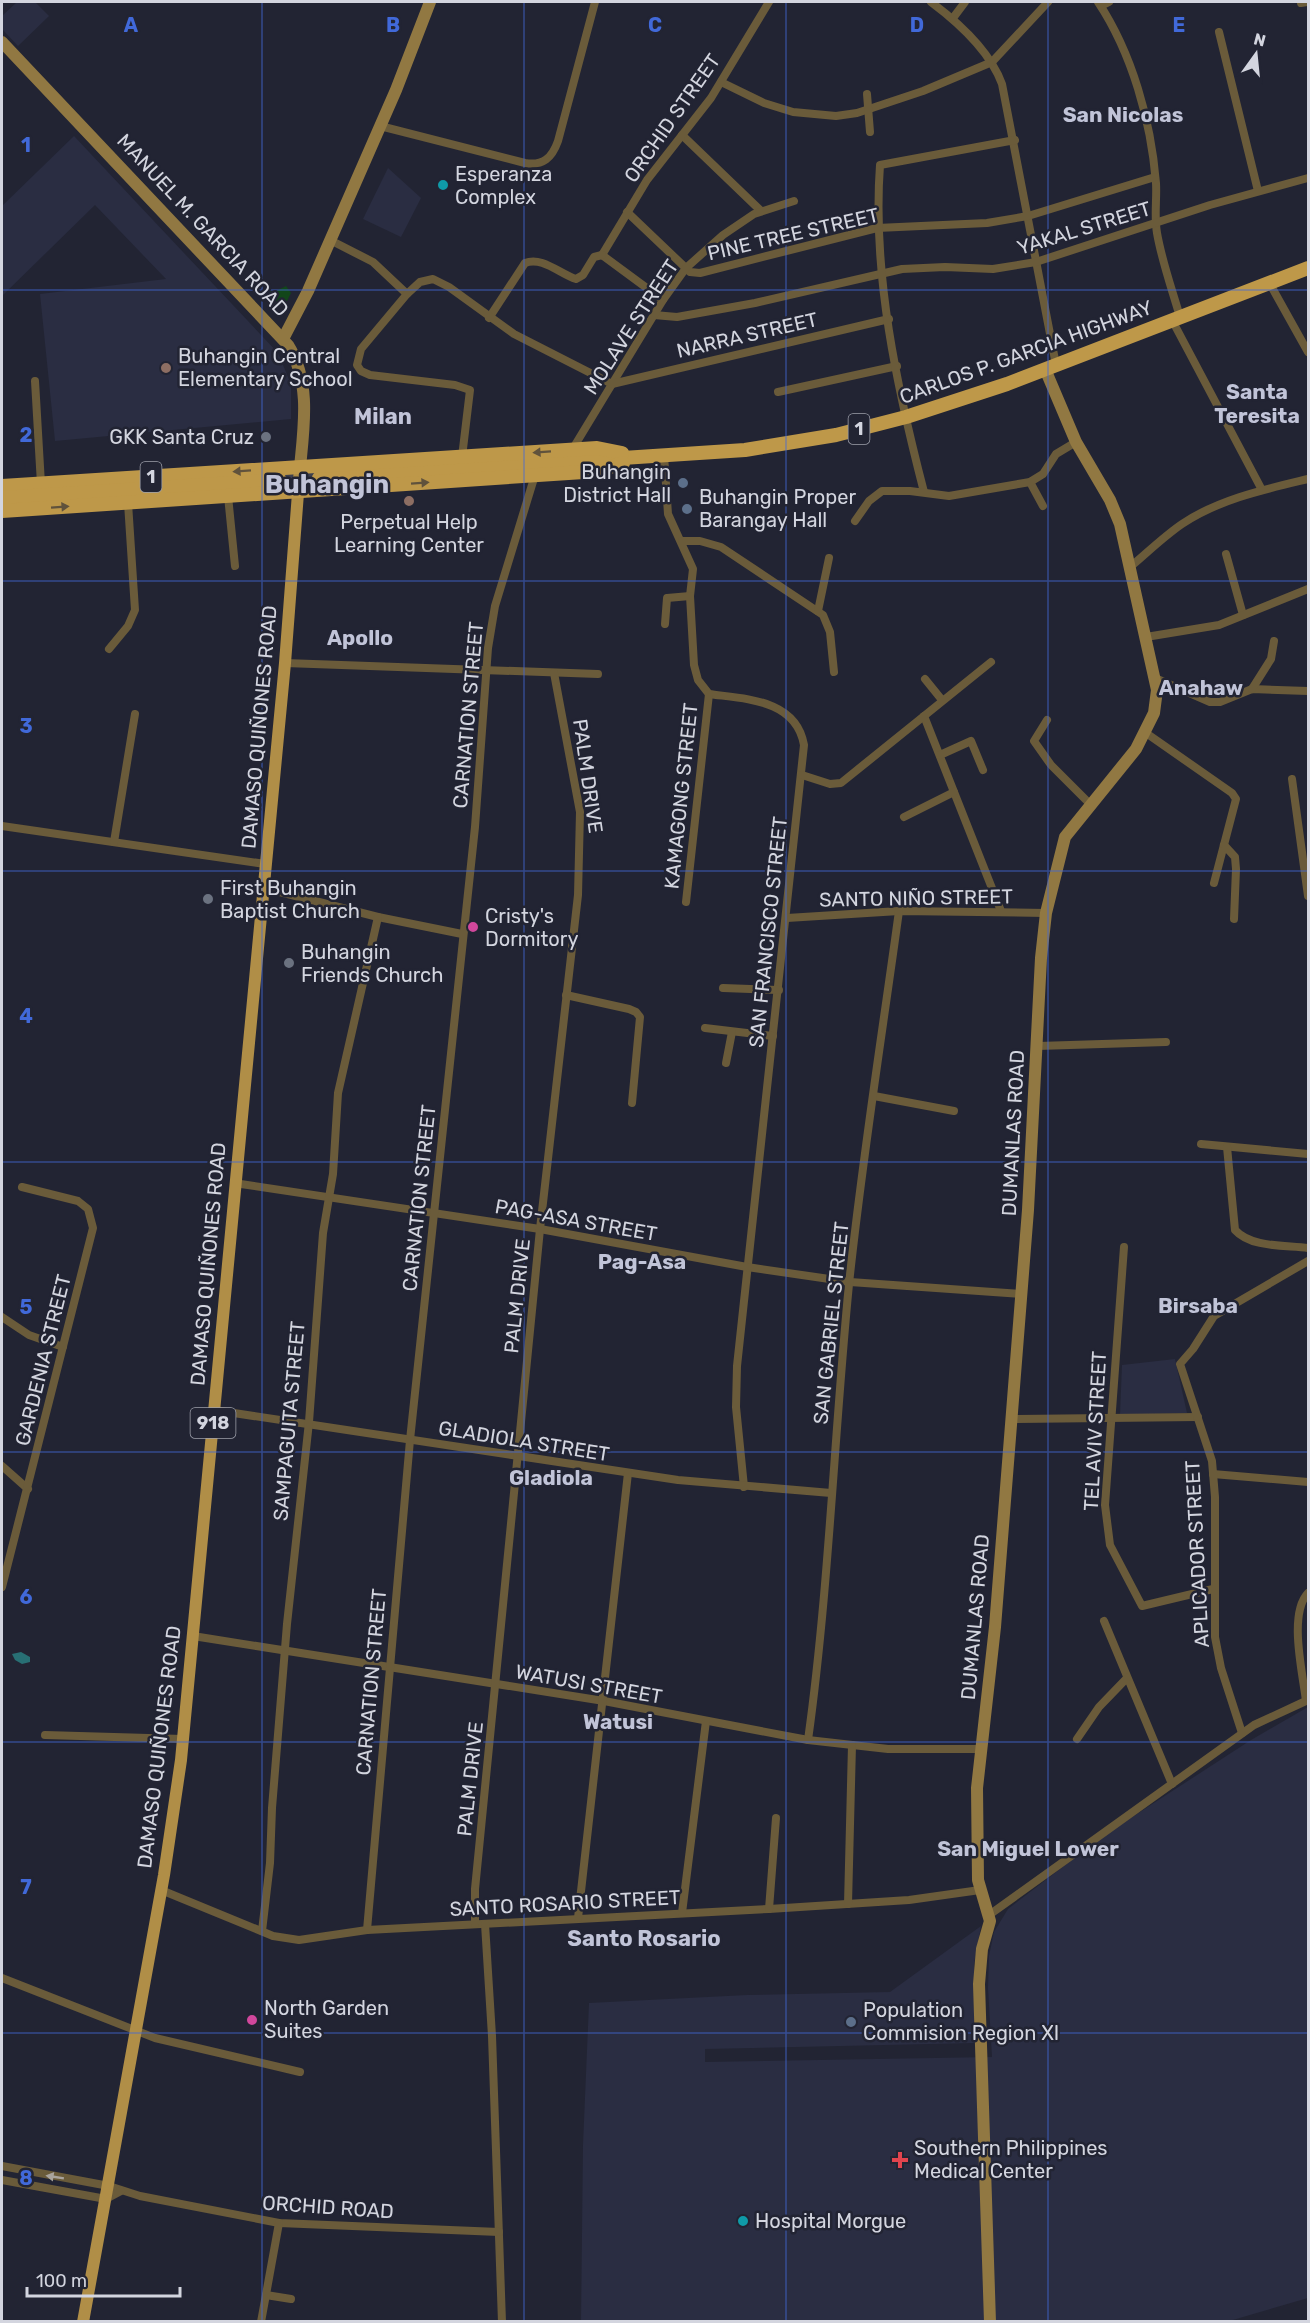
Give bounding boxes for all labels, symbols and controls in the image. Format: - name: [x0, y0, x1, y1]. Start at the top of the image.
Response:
- text: A: [124, 13, 139, 37]
- text: B: [386, 13, 400, 37]
- text: C: [648, 13, 662, 37]
- text: D: [910, 13, 924, 37]
- text: E: [1173, 13, 1185, 37]
- north arrow: [1226, 24, 1286, 84]
- text: N: [1252, 29, 1268, 51]
- street label: ORCHID STREET: [619, 49, 725, 187]
- district label: San Nicolas: [1063, 102, 1183, 127]
- street label: MANUEL M. GARCIA ROAD: [112, 129, 294, 321]
- text: 1: [21, 133, 31, 157]
- place label: Esperanza Complex: [455, 162, 552, 209]
- marker: Esperanza Complex: [436, 178, 450, 192]
- street label: YAKAL STREET: [1014, 196, 1154, 260]
- street label: PINE TREE STREET: [705, 202, 882, 265]
- street label: MOLAVE STREET: [578, 255, 684, 399]
- street label: CARLOS P. GARCIA HIGHWAY: [896, 295, 1156, 409]
- street label: NARRA STREET: [674, 307, 820, 363]
- place label: Buhangin Central Elementary School: [178, 344, 353, 391]
- marker: Buhangin Central Elementary School: [159, 361, 173, 375]
- district label: Santa Teresita: [1214, 379, 1300, 428]
- district label: Milan: [354, 403, 412, 430]
- road number: 1: [848, 414, 870, 444]
- text: 2: [20, 423, 33, 447]
- place label: GKK Santa Cruz: [109, 425, 254, 449]
- marker: GKK Santa Cruz: [259, 430, 273, 444]
- one-way arrow: [533, 447, 552, 456]
- place label: Buhangin District Hall: [563, 460, 671, 507]
- road number: 1: [140, 462, 162, 492]
- one-way arrow: [232, 466, 251, 476]
- district label: Buhangin: [265, 469, 389, 500]
- marker: Buhangin District Hall: [676, 476, 690, 490]
- one-way arrow: [410, 478, 429, 488]
- place label: Buhangin Proper Barangay Hall: [699, 485, 856, 532]
- marker: Perpetual Help Learning Center: [402, 494, 416, 508]
- marker: Buhangin Proper Barangay Hall: [680, 502, 694, 516]
- one-way arrow: [50, 503, 69, 512]
- place label: Perpetual Help Learning Center: [334, 510, 484, 557]
- street label: DAMASO QUIÑONES ROAD: [236, 604, 282, 850]
- street label: CARNATION STREET: [448, 620, 488, 810]
- district label: Apollo: [327, 625, 393, 650]
- district label: Anahaw: [1159, 675, 1244, 700]
- street label: KAMAGONG STREET: [659, 701, 703, 890]
- text: 3: [19, 714, 33, 738]
- street label: PALM DRIVE: [568, 717, 608, 835]
- street label: SAN FRANCISCO STREET: [744, 815, 792, 1049]
- place label: First Buhangin Baptist Church: [220, 876, 360, 923]
- street label: SANTO NIÑO STREET: [819, 884, 1013, 912]
- marker: First Buhangin Baptist Church: [201, 892, 215, 906]
- place label: Cristy's Dormitory: [485, 904, 578, 951]
- marker: Cristy's Dormitory: [466, 920, 480, 934]
- place label: Buhangin Friends Church: [301, 940, 443, 987]
- marker: Buhangin Friends Church: [282, 956, 296, 970]
- text: 4: [19, 1004, 33, 1028]
- street label: DUMANLAS ROAD: [997, 1049, 1029, 1217]
- street label: CARNATION STREET: [397, 1103, 441, 1293]
- street label: DAMASO QUIÑONES ROAD: [185, 1141, 231, 1387]
- street label: PAG-ASA STREET: [493, 1194, 659, 1246]
- street label: SAN GABRIEL STREET: [808, 1220, 854, 1426]
- street label: PALM DRIVE: [499, 1238, 535, 1354]
- district label: Pag-Asa: [598, 1249, 686, 1274]
- street label: GARDENIA STREET: [10, 1271, 76, 1448]
- district label: Birsaba: [1158, 1293, 1238, 1318]
- text: 5: [20, 1295, 33, 1319]
- street label: SAMPAGUITA STREET: [268, 1320, 310, 1522]
- street label: TEL AVIV STREET: [1079, 1350, 1111, 1512]
- road number: 918: [190, 1408, 236, 1438]
- street label: GLADIOLA STREET: [437, 1416, 612, 1466]
- street label: APLICADOR STREET: [1180, 1459, 1214, 1648]
- district label: Gladiola: [509, 1465, 593, 1490]
- street label: DUMANLAS ROAD: [956, 1533, 994, 1701]
- text: 6: [19, 1585, 33, 1609]
- street label: CARNATION STREET: [351, 1587, 391, 1777]
- street label: DAMASO QUIÑONES ROAD: [132, 1624, 186, 1870]
- street label: WATUSI STREET: [514, 1659, 665, 1709]
- district label: Watusi: [583, 1709, 653, 1734]
- street label: PALM DRIVE: [452, 1721, 488, 1837]
- district label: San Miguel Lower: [937, 1836, 1119, 1861]
- text: 7: [20, 1875, 32, 1899]
- street label: SANTO ROSARIO STREET: [449, 1885, 682, 1921]
- district label: Santo Rosario: [567, 1925, 721, 1952]
- place label: North Garden Suites: [264, 1996, 389, 2043]
- place label: Population Commision Region XI: [863, 1998, 1059, 2045]
- marker: North Garden Suites: [245, 2013, 259, 2027]
- marker: Population Commision Region XI: [844, 2015, 858, 2029]
- place label: Southern Philippines Medical Center: [914, 2136, 1108, 2183]
- marker: Southern Philippines Medical Center: [891, 2151, 909, 2169]
- text: 8: [19, 2166, 33, 2190]
- one-way arrow: [45, 2173, 64, 2182]
- street label: ORCHID ROAD: [261, 2190, 395, 2224]
- place label: Hospital Morgue: [755, 2209, 906, 2233]
- marker: Hospital Morgue: [736, 2214, 750, 2228]
- scale bar: [27, 2260, 180, 2298]
- text: 100 m: [36, 2270, 87, 2292]

